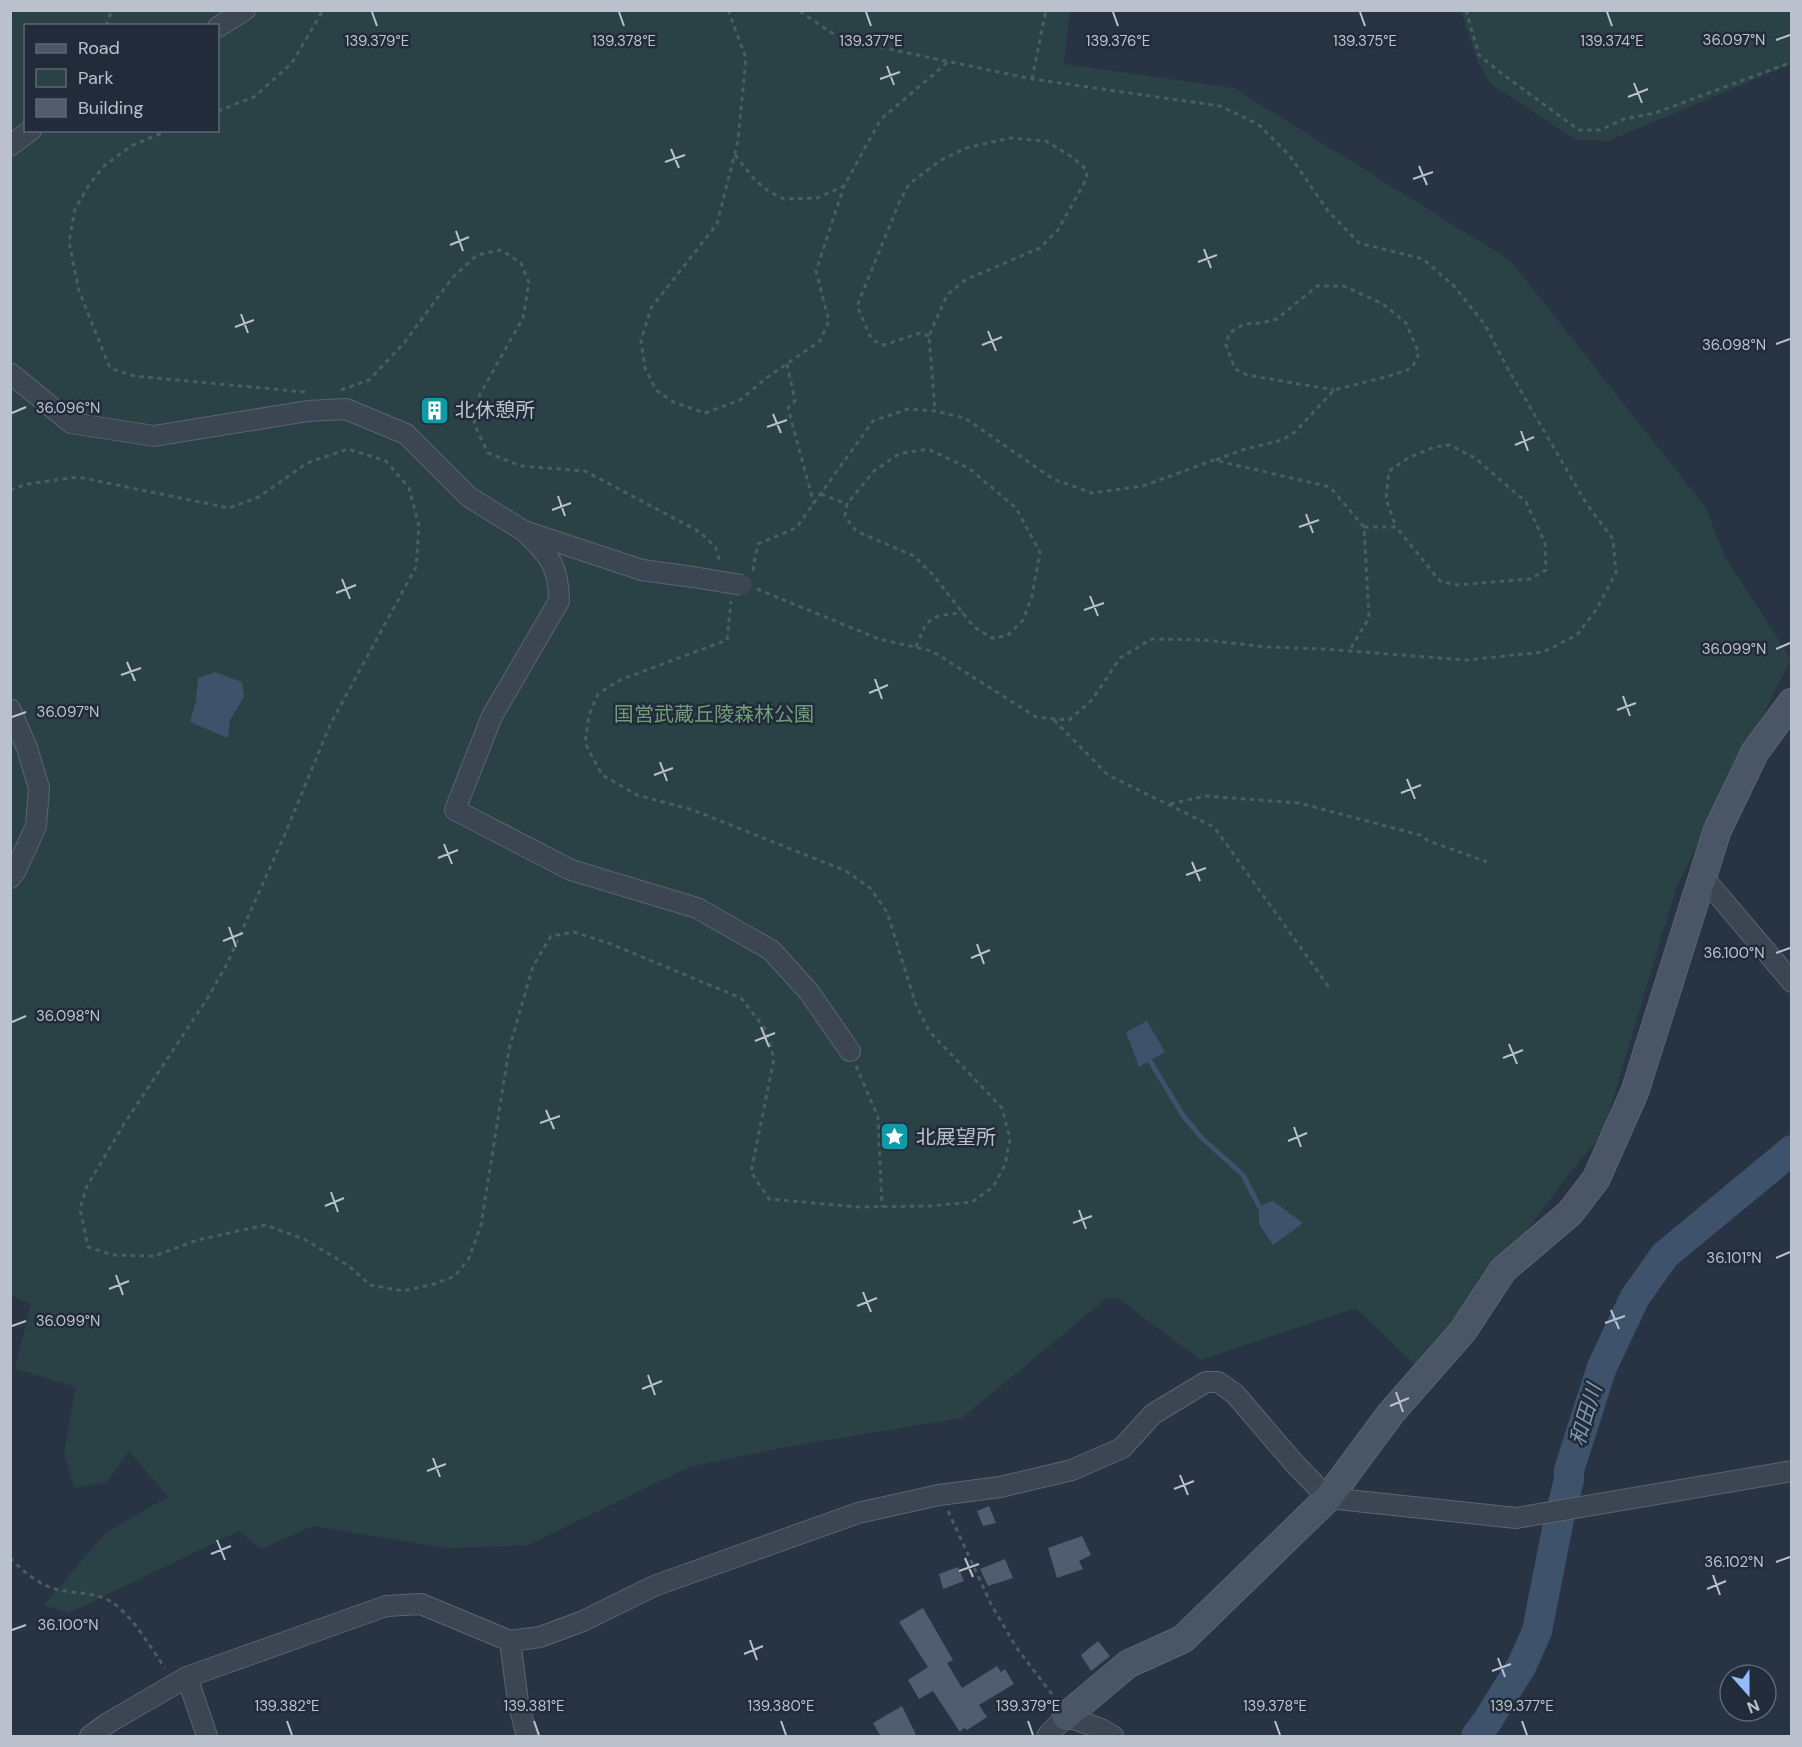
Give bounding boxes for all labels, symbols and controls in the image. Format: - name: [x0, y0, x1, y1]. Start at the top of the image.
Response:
- legend: [24, 24, 219, 132]
- text: 36.097°N: [1703, 30, 1765, 50]
- text: 139.379°E: [345, 31, 409, 51]
- text: 139.378°E: [592, 31, 656, 51]
- text: 139.377°E: [839, 31, 903, 51]
- text: 139.376°E: [1086, 31, 1150, 51]
- text: 139.375°E: [1333, 31, 1397, 51]
- text: 139.374°E: [1580, 31, 1644, 51]
- text: Road: [78, 36, 120, 60]
- text: Park: [78, 66, 114, 90]
- text: Building: [78, 96, 143, 120]
- text: 36.098°N: [1702, 335, 1766, 355]
- building icon: 北休憩所: [418, 394, 450, 426]
- place label: 北休憩所: [455, 397, 535, 423]
- text: 36.096°N: [36, 398, 100, 418]
- text: 36.099°N: [1702, 639, 1766, 659]
- park label: 国営武蔵丘陵森林公園: [614, 701, 814, 727]
- text: 36.097°N: [37, 702, 99, 722]
- text: 36.100°N: [1703, 943, 1765, 963]
- text: 36.098°N: [36, 1006, 100, 1026]
- place icon: 北展望所: [879, 1121, 911, 1153]
- place label: 北展望所: [916, 1124, 996, 1150]
- text: 36.101°N: [1706, 1248, 1762, 1268]
- text: 36.099°N: [36, 1311, 100, 1331]
- water label: 和田川: [1563, 1379, 1609, 1449]
- text: 36.102°N: [1704, 1552, 1764, 1572]
- text: 36.100°N: [37, 1615, 99, 1635]
- north arrow: [1718, 1663, 1778, 1723]
- text: N: [1744, 1695, 1762, 1718]
- text: 139.382°E: [254, 1696, 320, 1716]
- text: 139.381°E: [503, 1696, 565, 1716]
- text: 139.380°E: [748, 1696, 814, 1716]
- text: 139.379°E: [996, 1696, 1060, 1716]
- text: 139.378°E: [1243, 1696, 1307, 1716]
- text: 139.377°E: [1490, 1696, 1554, 1716]

